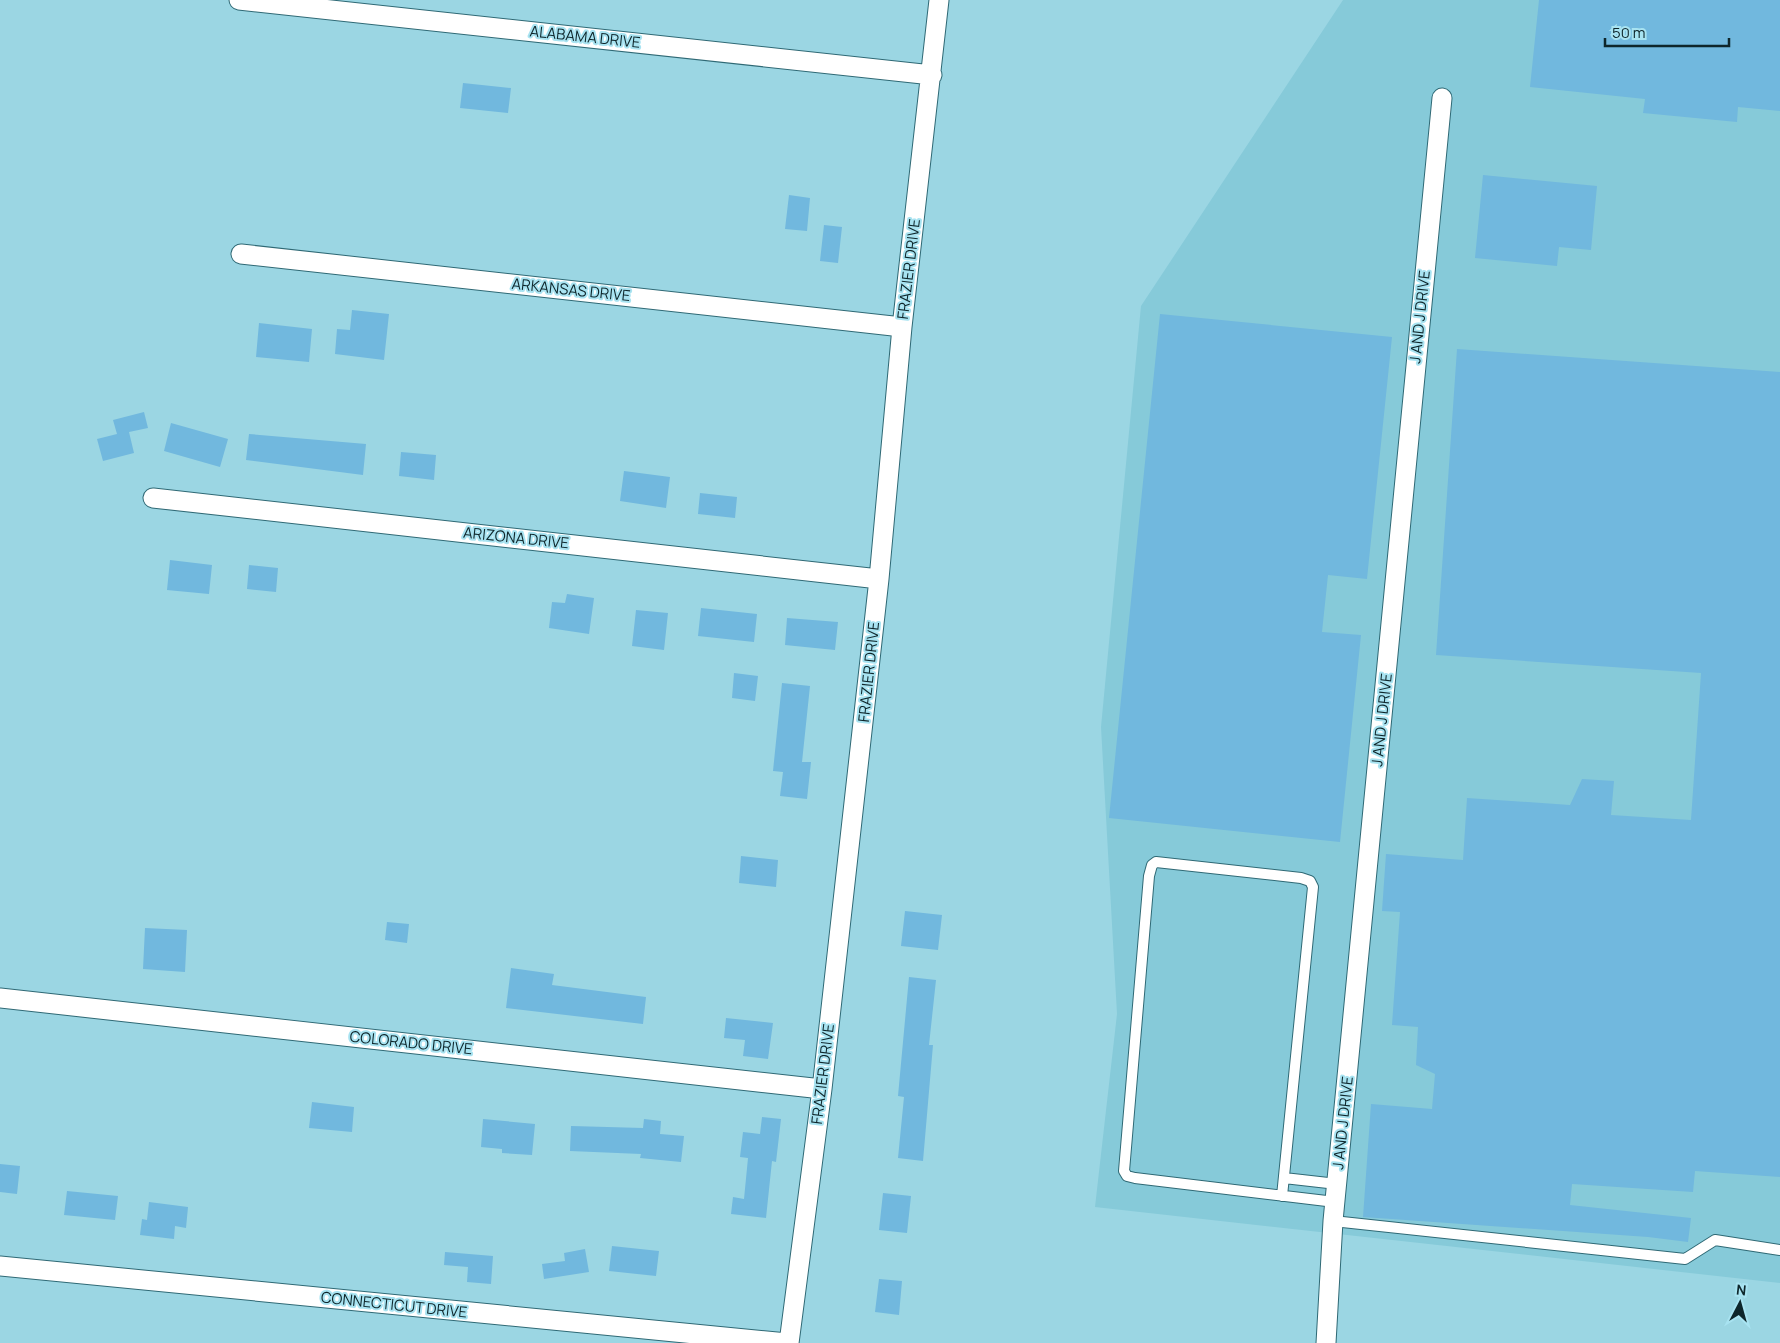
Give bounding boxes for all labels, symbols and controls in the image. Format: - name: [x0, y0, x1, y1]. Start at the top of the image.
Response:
- scale bar: [1605, 15, 1729, 47]
- street label: ALABAMA DRIVE: [529, 20, 641, 53]
- text: 50 m: [1612, 22, 1646, 43]
- street label: FRAZIER DRIVE: [892, 218, 925, 320]
- street label: J AND J DRIVE: [1404, 269, 1435, 364]
- street label: ARKANSAS DRIVE: [511, 273, 631, 306]
- street label: ARIZONA DRIVE: [462, 522, 570, 553]
- street label: FRAZIER DRIVE: [853, 621, 884, 723]
- street label: J AND J DRIVE: [1366, 672, 1397, 767]
- street label: FRAZIER DRIVE: [806, 1023, 839, 1125]
- street label: COLORADO DRIVE: [349, 1026, 473, 1059]
- street label: J AND J DRIVE: [1327, 1075, 1358, 1170]
- north arrow: [1715, 1278, 1765, 1328]
- text: N: [1735, 1280, 1747, 1300]
- street label: CONNECTICUT DRIVE: [320, 1286, 468, 1323]

